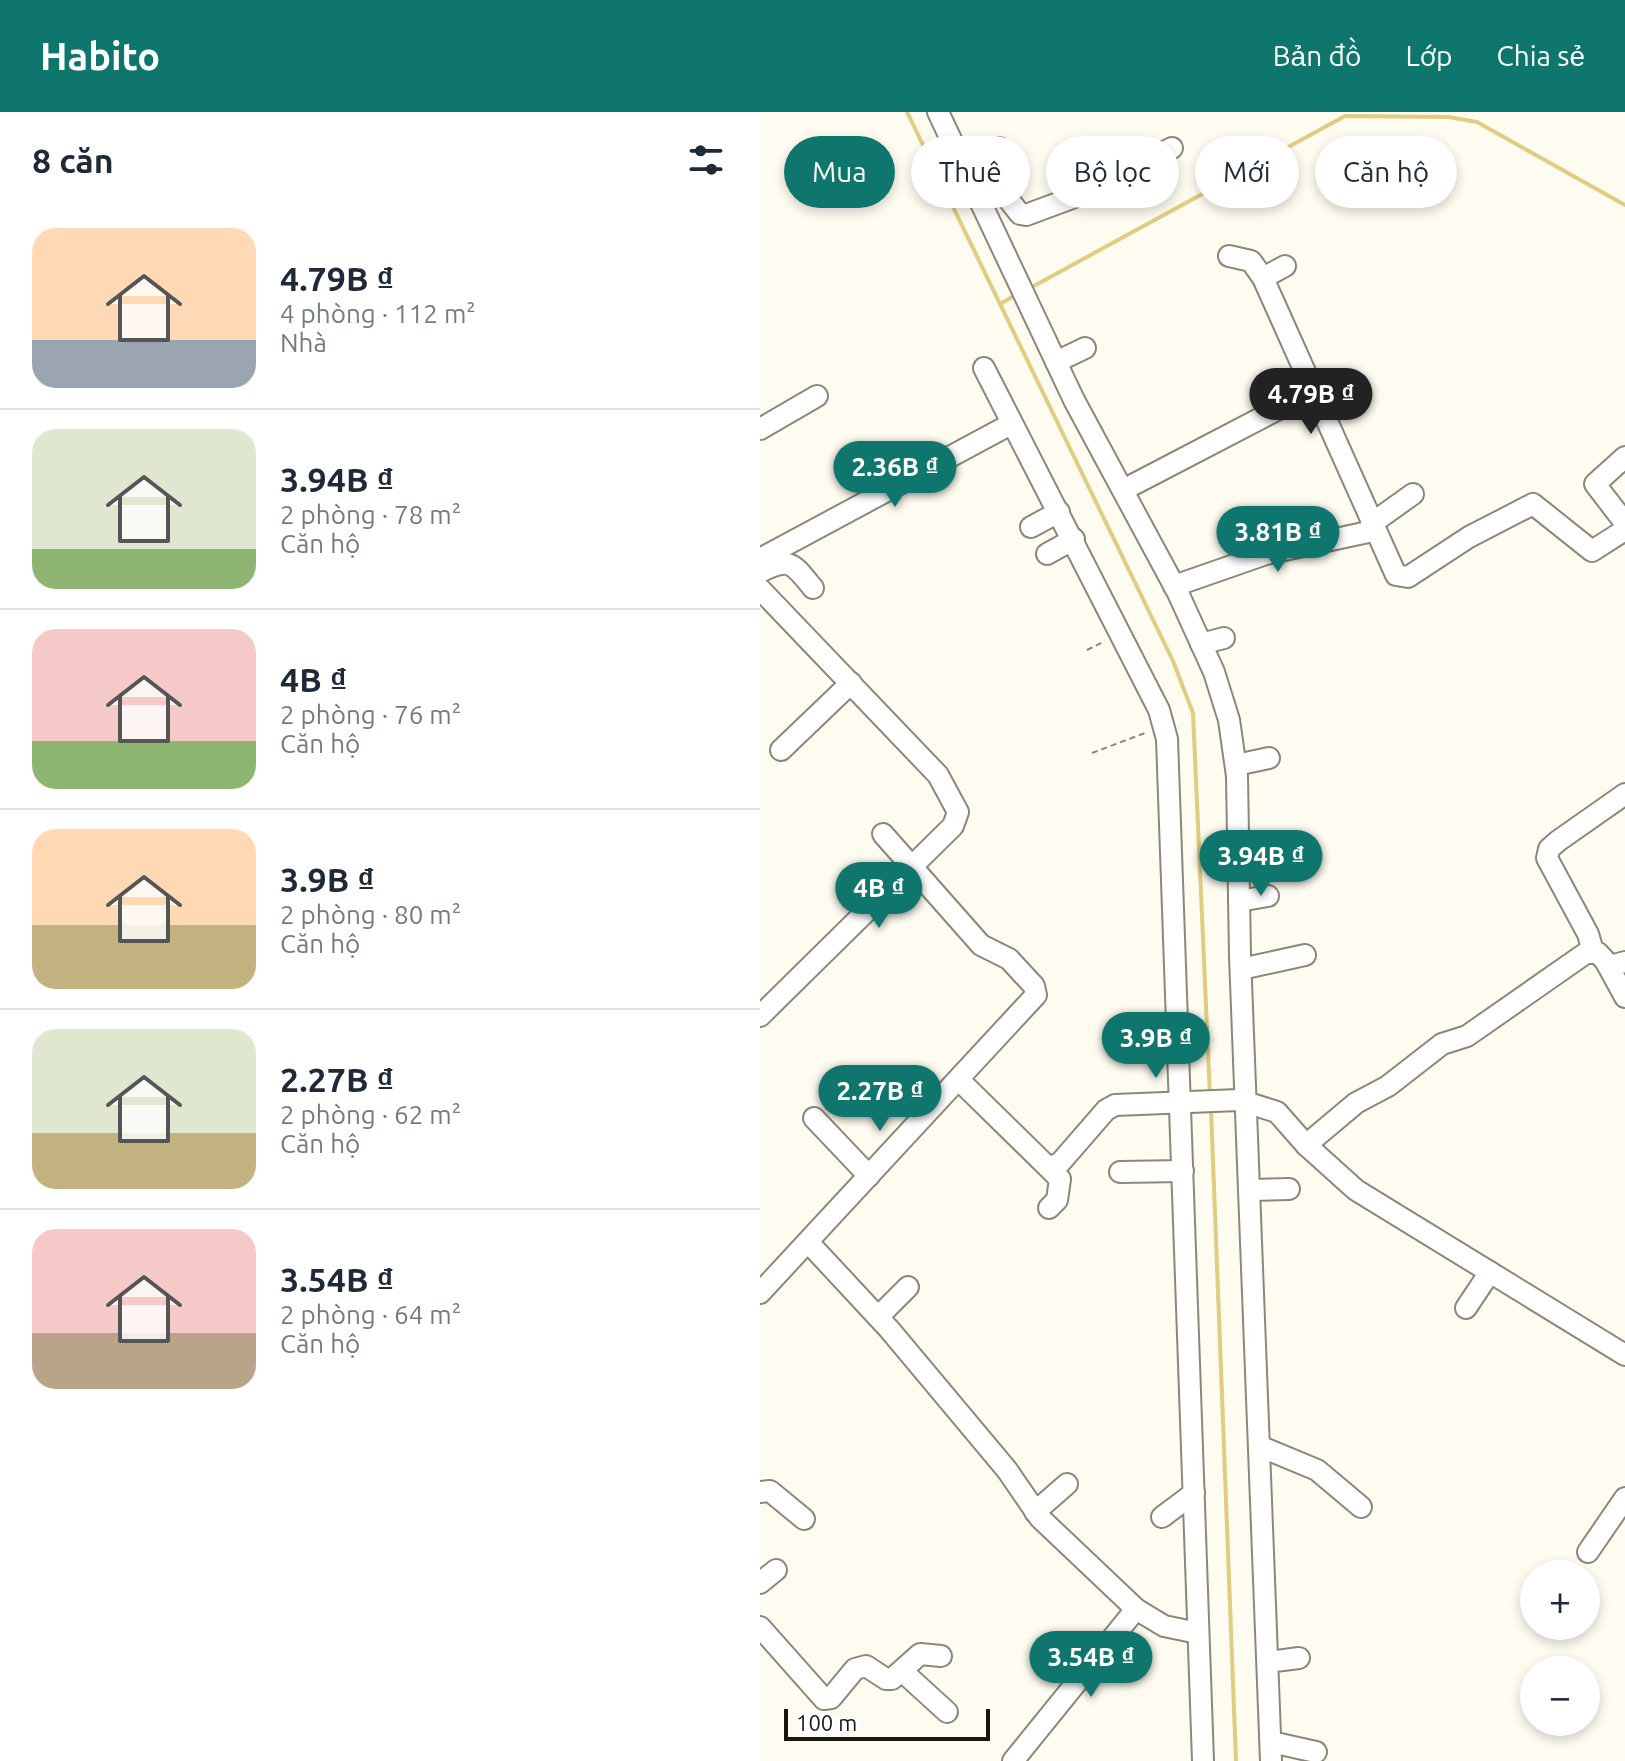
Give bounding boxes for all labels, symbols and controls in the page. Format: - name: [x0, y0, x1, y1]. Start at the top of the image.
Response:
- text: Habito: [40, 35, 160, 77]
- text: Bản đồ: [1273, 40, 1361, 71]
- text: Lớp: [1405, 40, 1453, 71]
- text: Chia sẻ: [1497, 40, 1585, 71]
- chip: Mua: [784, 136, 895, 208]
- chip: Thuê: [911, 136, 1030, 208]
- chip: Bộ lọc: [1046, 136, 1179, 208]
- chip: Mới: [1195, 136, 1299, 208]
- chip: Căn hộ: [1315, 136, 1457, 208]
- icon: filters: [684, 138, 728, 182]
- text: 8 căn: [32, 141, 114, 179]
- text: 4.79B ₫: [280, 259, 394, 297]
- icon: home: [96, 260, 192, 356]
- text: 4 phòng · 112 m²: [280, 299, 476, 328]
- text: Nhà: [280, 328, 327, 357]
- pin: 4.79B ₫: [1237, 368, 1385, 436]
- text: 4.79B ₫: [1267, 379, 1355, 408]
- pin: 2.36B ₫: [821, 441, 969, 509]
- text: 2.36B ₫: [851, 452, 939, 481]
- text: 3.94B ₫: [280, 460, 394, 498]
- icon: home: [96, 461, 192, 557]
- text: 2 phòng · 78 m²: [280, 500, 461, 529]
- pin: 3.81B ₫: [1204, 506, 1352, 574]
- text: 3.81B ₫: [1234, 517, 1322, 546]
- text: Căn hộ: [280, 529, 360, 558]
- text: 4B ₫: [280, 660, 347, 698]
- icon: home: [96, 661, 192, 757]
- text: 2 phòng · 76 m²: [280, 700, 461, 729]
- text: Căn hộ: [280, 729, 360, 758]
- pin: 3.94B ₫: [1187, 830, 1335, 898]
- text: 3.94B ₫: [1217, 841, 1305, 870]
- text: 3.9B ₫: [280, 860, 375, 898]
- icon: home: [96, 861, 192, 957]
- pin: 4B ₫: [832, 862, 926, 930]
- text: 4B ₫: [853, 873, 905, 902]
- text: 2 phòng · 80 m²: [280, 900, 461, 929]
- text: Căn hộ: [280, 929, 360, 958]
- pin: 3.9B ₫: [1091, 1012, 1221, 1080]
- text: 3.9B ₫: [1120, 1023, 1192, 1052]
- text: 2.27B ₫: [280, 1060, 394, 1098]
- icon: home: [96, 1061, 192, 1157]
- pin: 2.27B ₫: [806, 1065, 954, 1133]
- text: 2.27B ₫: [836, 1076, 924, 1105]
- text: 2 phòng · 62 m²: [280, 1100, 461, 1129]
- text: Căn hộ: [280, 1129, 360, 1158]
- text: 3.54B ₫: [280, 1260, 394, 1298]
- icon: home: [96, 1261, 192, 1357]
- text: 2 phòng · 64 m²: [280, 1300, 461, 1329]
- text: Căn hộ: [280, 1329, 360, 1358]
- map controls: [1520, 1560, 1600, 1736]
- button: +: [1520, 1560, 1600, 1640]
- pin: 3.54B ₫: [1017, 1631, 1165, 1699]
- text: 3.54B ₫: [1047, 1642, 1135, 1671]
- button: −: [1520, 1656, 1600, 1736]
- scale bar: [784, 1705, 990, 1741]
- text: 100 m: [796, 1710, 857, 1735]

